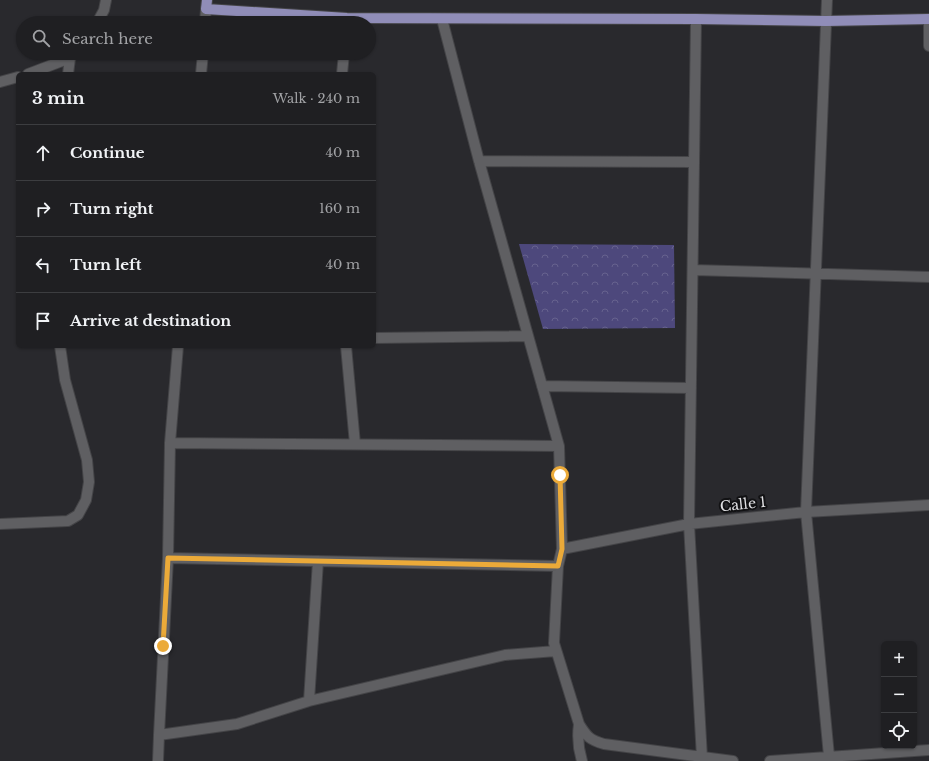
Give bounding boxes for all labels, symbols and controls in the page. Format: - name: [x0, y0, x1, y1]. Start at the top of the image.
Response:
- search box: [16, 16, 376, 60]
- icon: search: [30, 27, 52, 49]
- text: Search here: [62, 29, 153, 48]
- text: 3 min: [32, 88, 85, 109]
- text: Walk · 240 m: [273, 90, 360, 107]
- icon: ahead: [32, 142, 54, 164]
- text: Continue: [70, 143, 145, 162]
- text: 40 m: [325, 144, 360, 161]
- icon: right: [32, 198, 54, 220]
- text: Turn right: [70, 199, 153, 218]
- text: 160 m: [319, 200, 360, 217]
- icon: left: [32, 254, 54, 276]
- text: Turn left: [70, 255, 141, 274]
- text: 40 m: [325, 256, 360, 273]
- icon: arrive: [32, 310, 54, 332]
- text: Arrive at destination: [70, 311, 231, 330]
- route start: [551, 466, 569, 484]
- street label: Calle 1: [719, 493, 767, 515]
- route end: [154, 637, 172, 655]
- map controls: [881, 641, 917, 749]
- button: +: [881, 641, 917, 677]
- button: −: [881, 677, 917, 713]
- button: locate: [881, 713, 917, 749]

